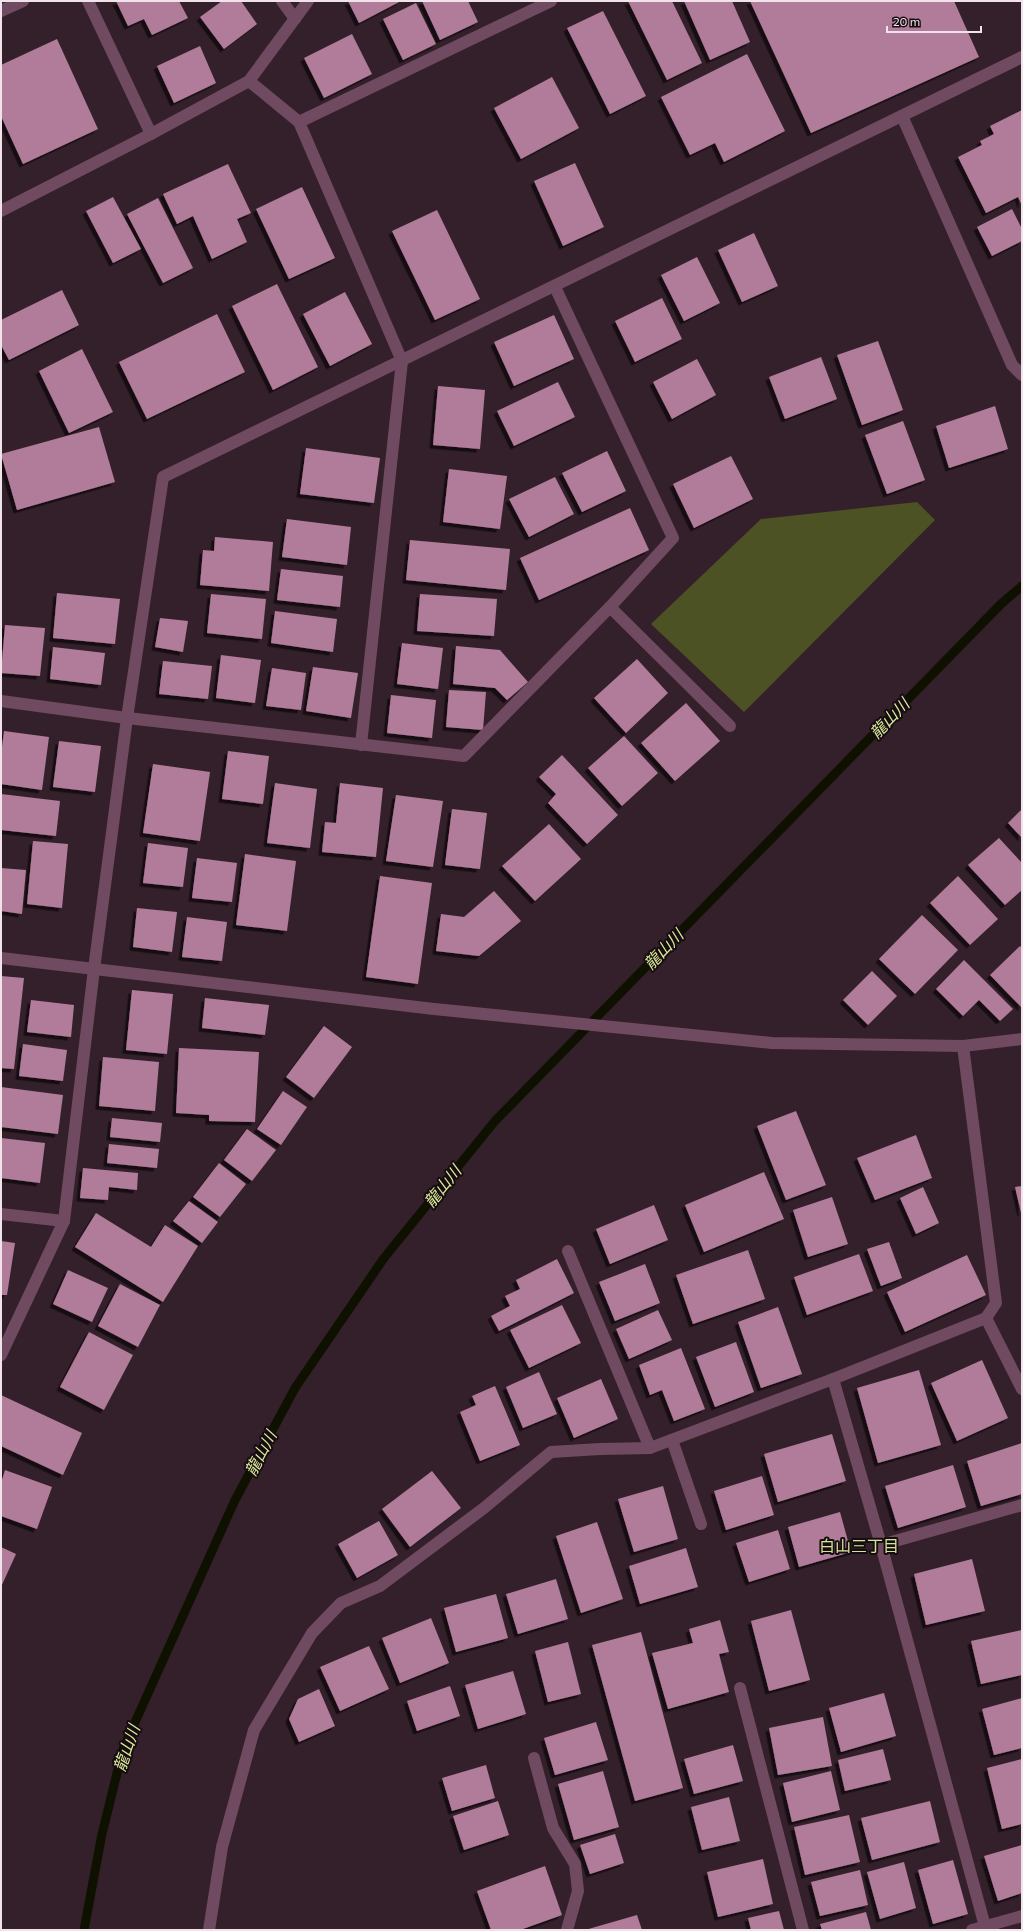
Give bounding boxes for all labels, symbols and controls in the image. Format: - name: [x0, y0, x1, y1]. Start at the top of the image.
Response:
- scale bar: [887, 8, 981, 34]
- text: 20 m: [893, 14, 920, 28]
- water label: 龍山川: [865, 693, 914, 742]
- water label: 龍山川: [639, 924, 688, 973]
- water label: 龍山川: [420, 1160, 466, 1211]
- water label: 龍山川: [240, 1426, 281, 1479]
- district label: 白山三丁目: [819, 1536, 899, 1555]
- water label: 龍山川: [109, 1720, 143, 1774]

